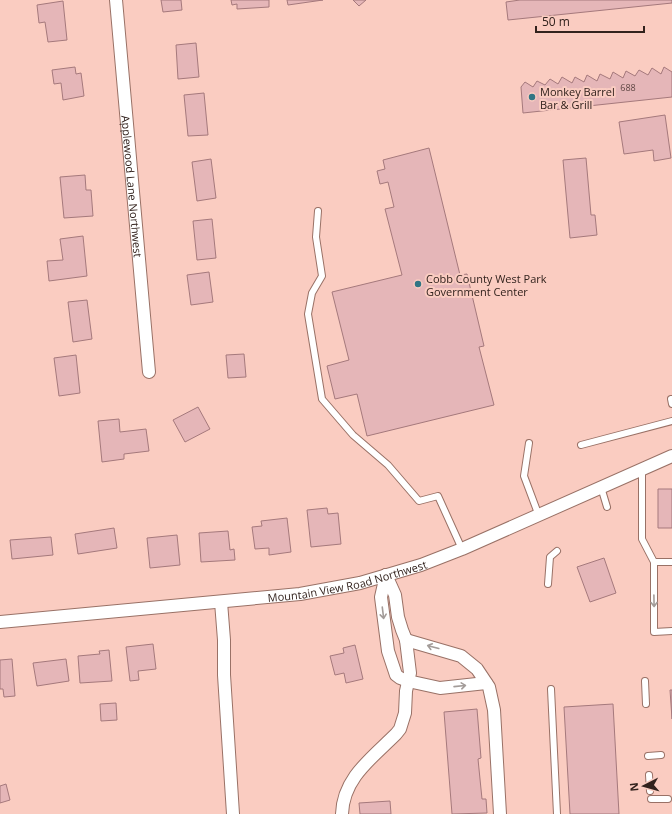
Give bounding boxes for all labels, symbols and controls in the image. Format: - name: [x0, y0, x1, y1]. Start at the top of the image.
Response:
- scale bar: [536, 8, 644, 34]
- text: 50 m: [542, 13, 570, 30]
- house number: 688: [620, 81, 636, 94]
- place label: Monkey Barrel Bar & Grill: [540, 84, 615, 112]
- marker: Monkey Barrel Bar & Grill: [527, 92, 537, 102]
- street label: Applewood Lane Northwest: [119, 115, 146, 258]
- place label: Cobb County West Park Government Center: [426, 271, 547, 299]
- marker: Cobb County West Park Government Center: [413, 279, 423, 289]
- street label: Mountain View Road Northwest: [267, 556, 429, 604]
- one-way arrow: [650, 594, 658, 607]
- one-way arrow: [379, 606, 387, 619]
- one-way arrow: [427, 643, 440, 650]
- one-way arrow: [453, 682, 466, 689]
- north arrow: [624, 766, 664, 806]
- text: N: [626, 782, 641, 792]

